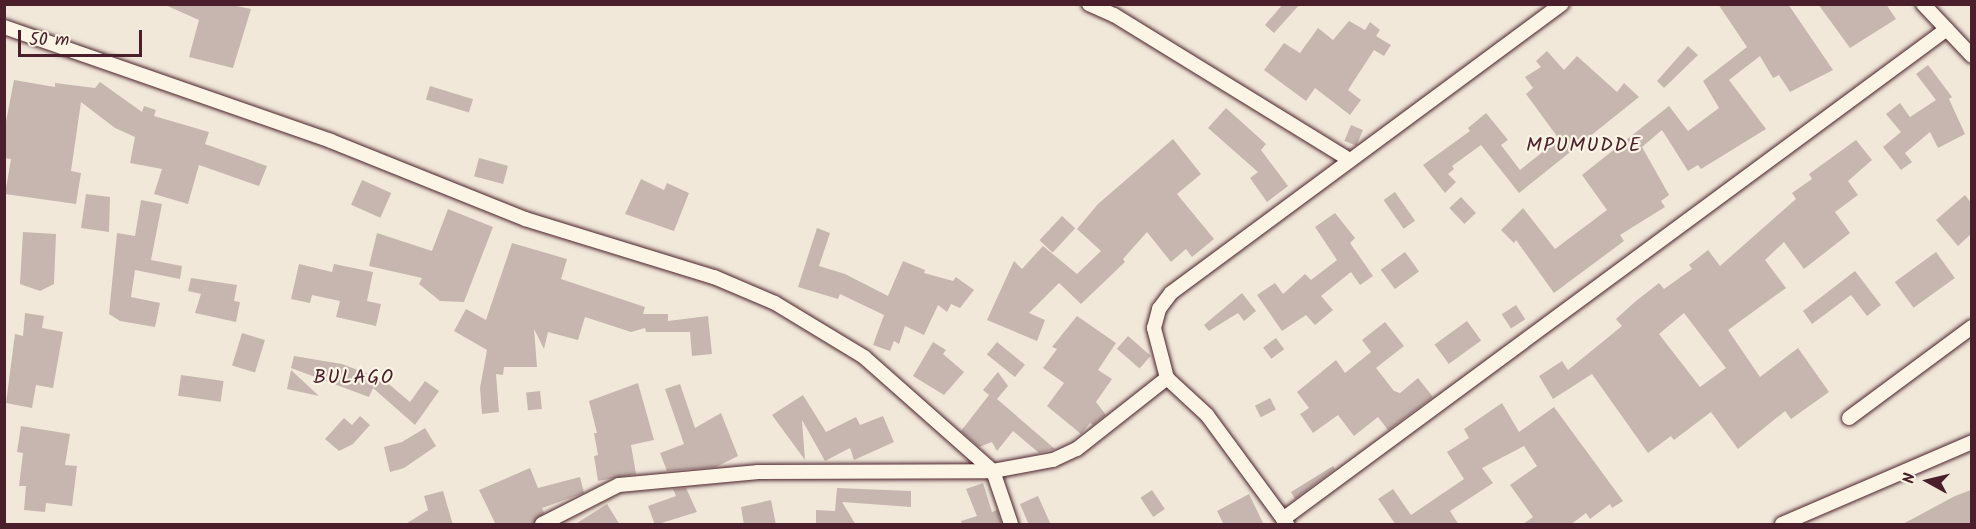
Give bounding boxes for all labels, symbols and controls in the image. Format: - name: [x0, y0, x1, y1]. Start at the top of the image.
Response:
- scale bar: [21, 18, 146, 56]
- text: 50 m: [29, 26, 69, 55]
- district label: MPUMUDDE: [1526, 134, 1642, 158]
- district label: BULAGO: [313, 366, 395, 390]
- north arrow: [1898, 451, 1958, 511]
- text: N: [1897, 472, 1923, 485]

